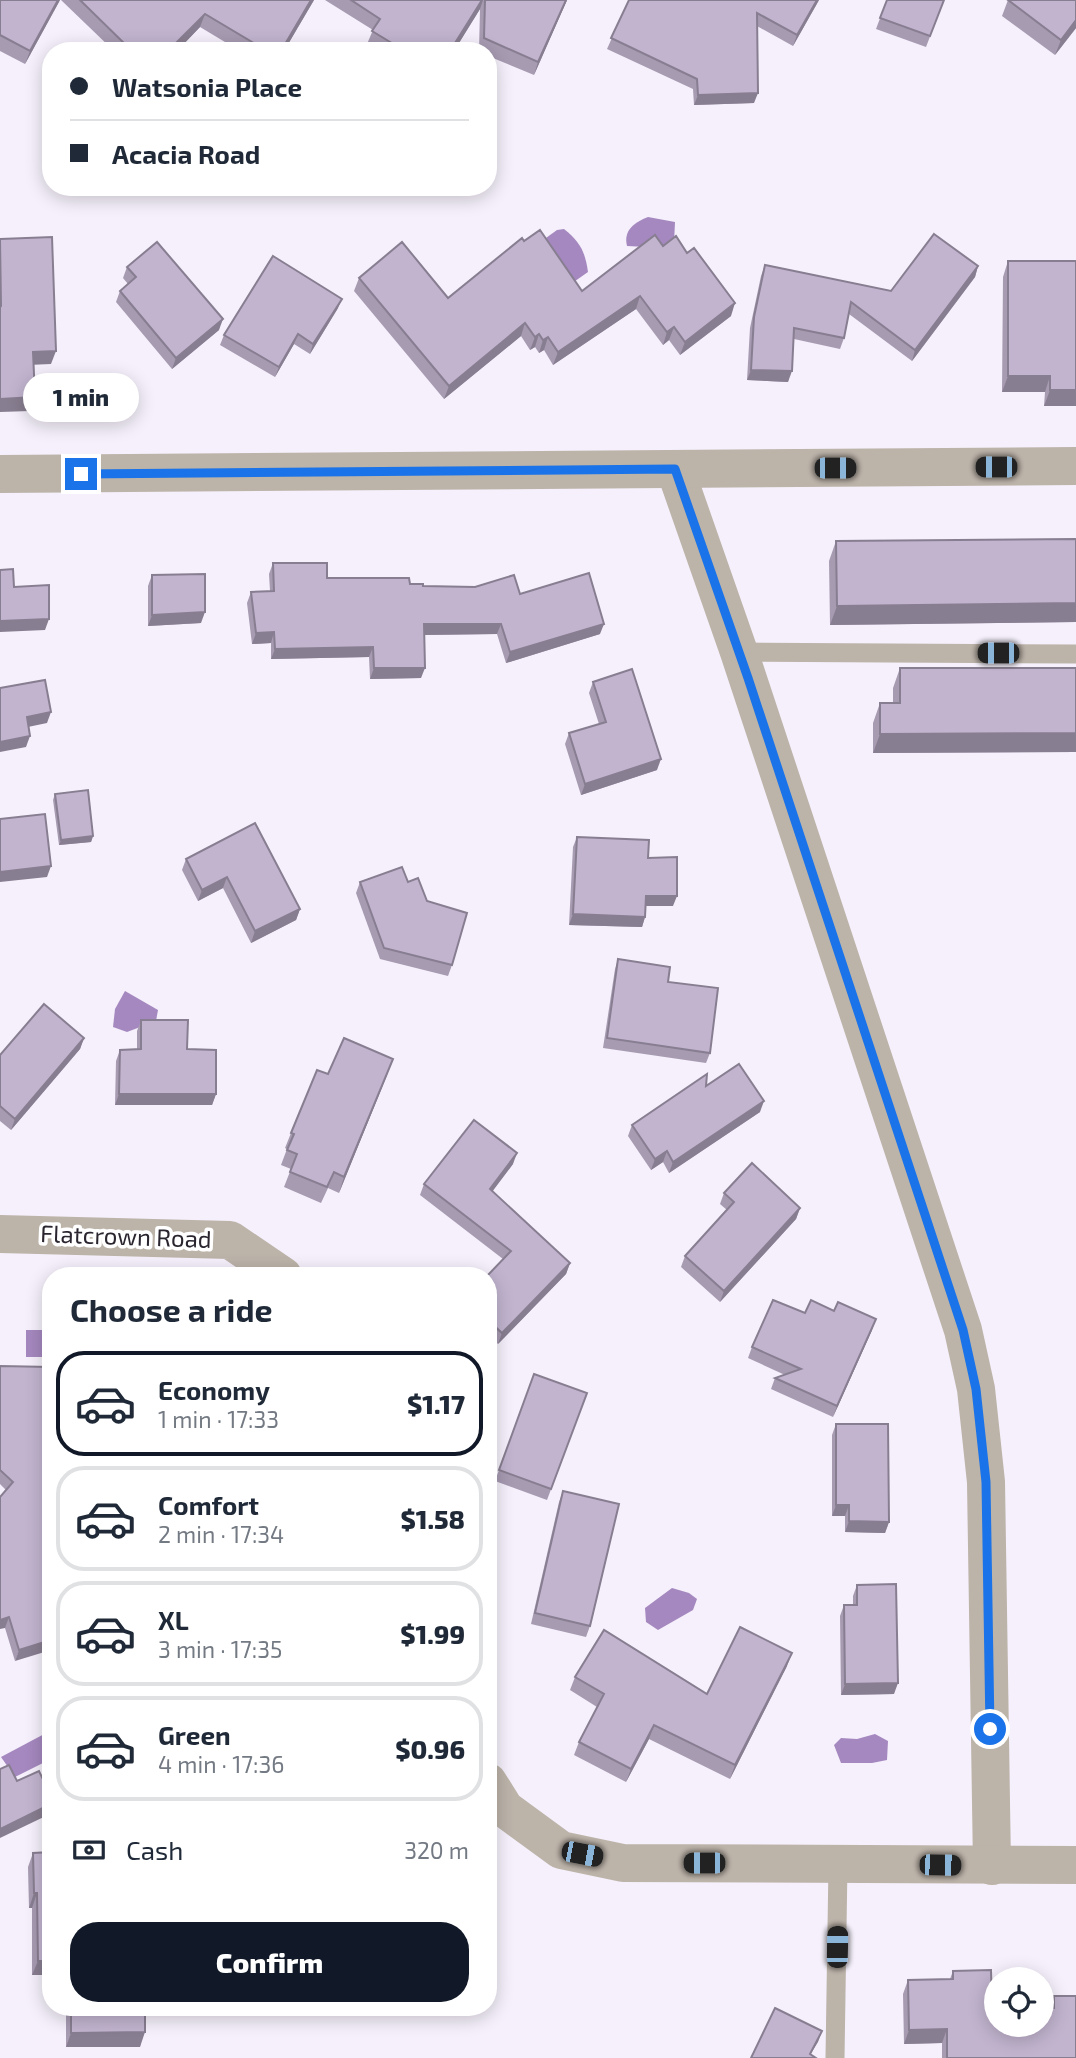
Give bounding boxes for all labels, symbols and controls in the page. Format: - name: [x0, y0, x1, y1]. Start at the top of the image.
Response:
- text: Watsonia Place: [112, 71, 302, 102]
- text: Acacia Road: [112, 138, 260, 169]
- callout: 1 min: [23, 372, 139, 421]
- text: 1 min: [53, 383, 109, 411]
- car: [976, 457, 1018, 478]
- route end: [65, 458, 97, 490]
- car: [815, 458, 857, 479]
- car: [978, 643, 1020, 664]
- street label: Flatcrown Road: [40, 1218, 212, 1253]
- text: Choose a ride: [70, 1290, 273, 1328]
- icon: car: [74, 1372, 137, 1435]
- text: Economy: [158, 1374, 270, 1405]
- text: $1.17: [407, 1388, 465, 1419]
- text: 1 min · 17:33: [158, 1405, 279, 1433]
- icon: car: [74, 1487, 137, 1550]
- text: Comfort: [158, 1489, 259, 1520]
- text: $1.58: [400, 1503, 465, 1534]
- text: 2 min · 17:34: [158, 1520, 284, 1548]
- icon: car: [74, 1602, 137, 1665]
- text: XL: [158, 1604, 189, 1635]
- text: $1.99: [400, 1618, 465, 1649]
- text: 3 min · 17:35: [158, 1635, 282, 1663]
- route start: [974, 1713, 1006, 1745]
- icon: car: [74, 1717, 137, 1780]
- text: Green: [158, 1719, 231, 1750]
- text: $0.96: [395, 1733, 465, 1764]
- text: 4 min · 17:36: [158, 1750, 284, 1778]
- icon: cash: [70, 1831, 108, 1869]
- text: Cash: [126, 1834, 183, 1865]
- text: 320 m: [404, 1836, 469, 1864]
- car: [560, 1840, 605, 1868]
- car: [684, 1853, 726, 1874]
- car: [919, 1854, 962, 1876]
- button: Confirm: [70, 1922, 469, 2002]
- car: [827, 1926, 848, 1968]
- map controls: [984, 1967, 1054, 2037]
- button: locate: [984, 1967, 1054, 2037]

